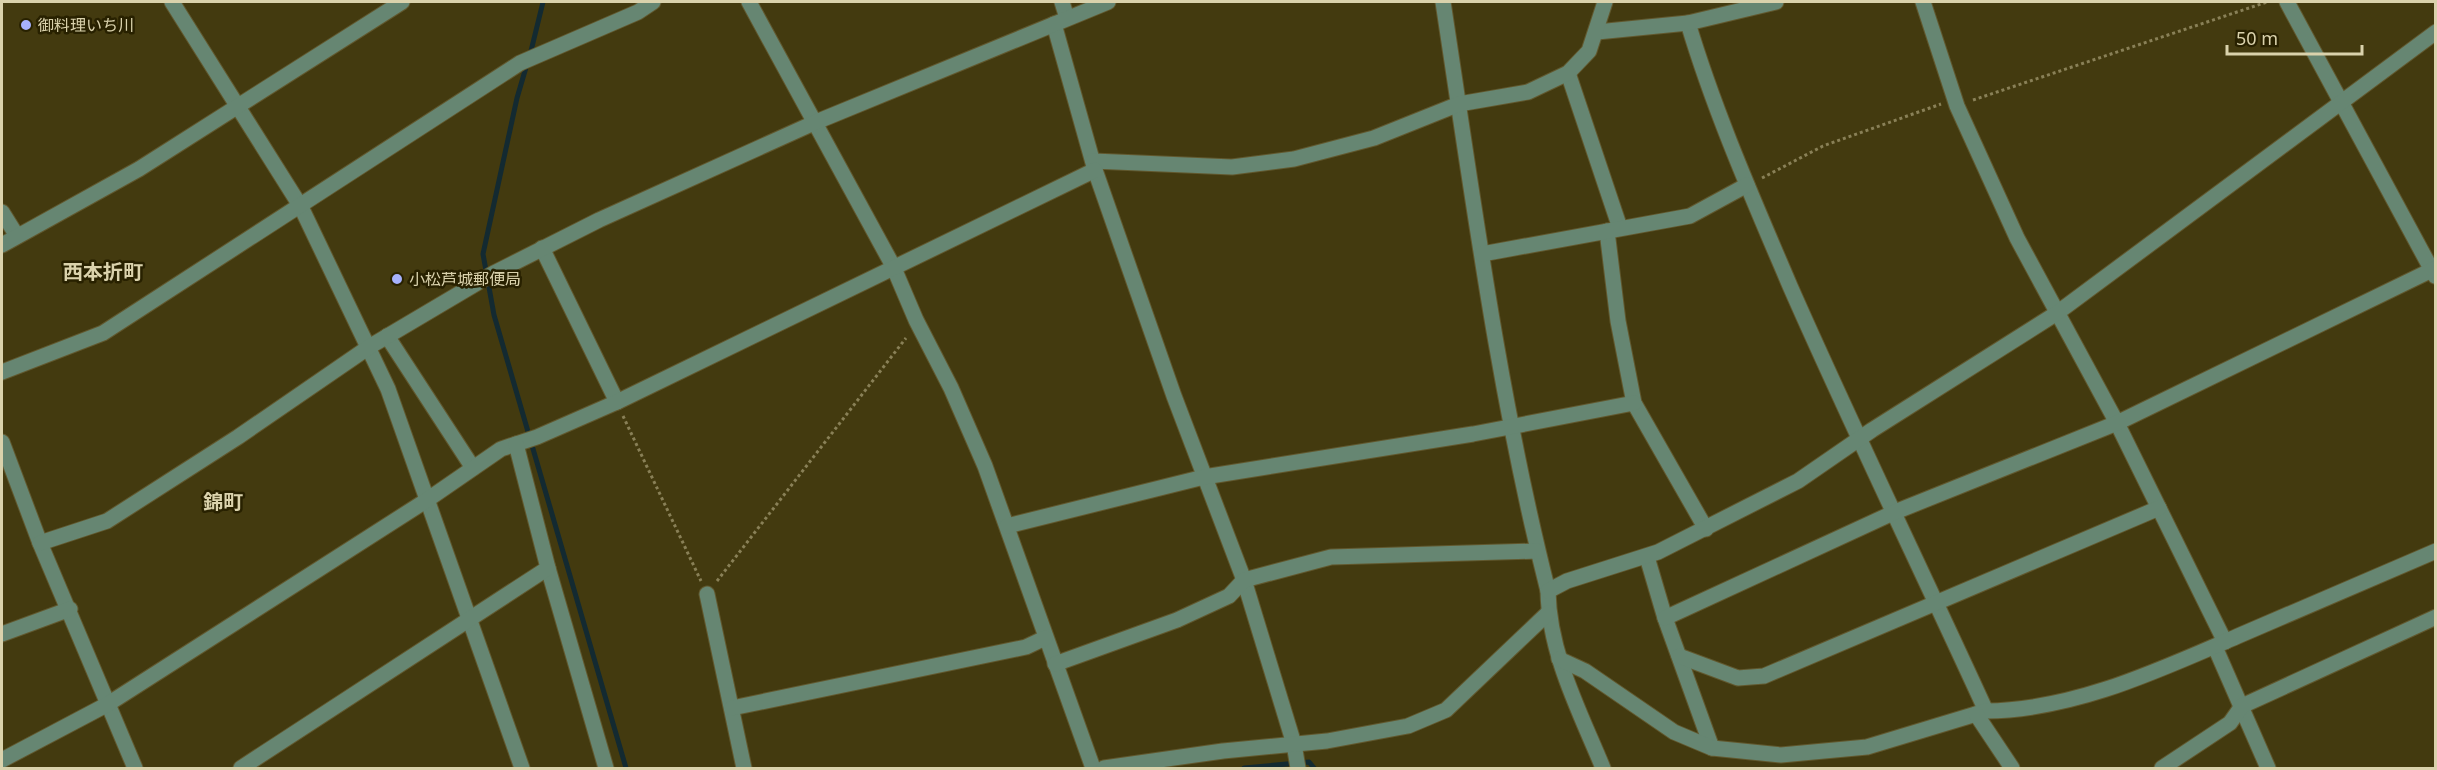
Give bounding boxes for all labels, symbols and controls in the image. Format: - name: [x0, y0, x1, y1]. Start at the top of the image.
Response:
- place label: 御料理いち川: [38, 14, 134, 36]
- marker: 御料理いち川: [19, 18, 33, 32]
- scale bar: [2227, 18, 2362, 56]
- text: 50 m: [2236, 26, 2278, 50]
- district label: 西本折町: [63, 258, 143, 285]
- place label: 小松芦城郵便局: [409, 268, 521, 290]
- marker: 小松芦城郵便局: [390, 272, 404, 286]
- district label: 錦町: [203, 488, 243, 515]

